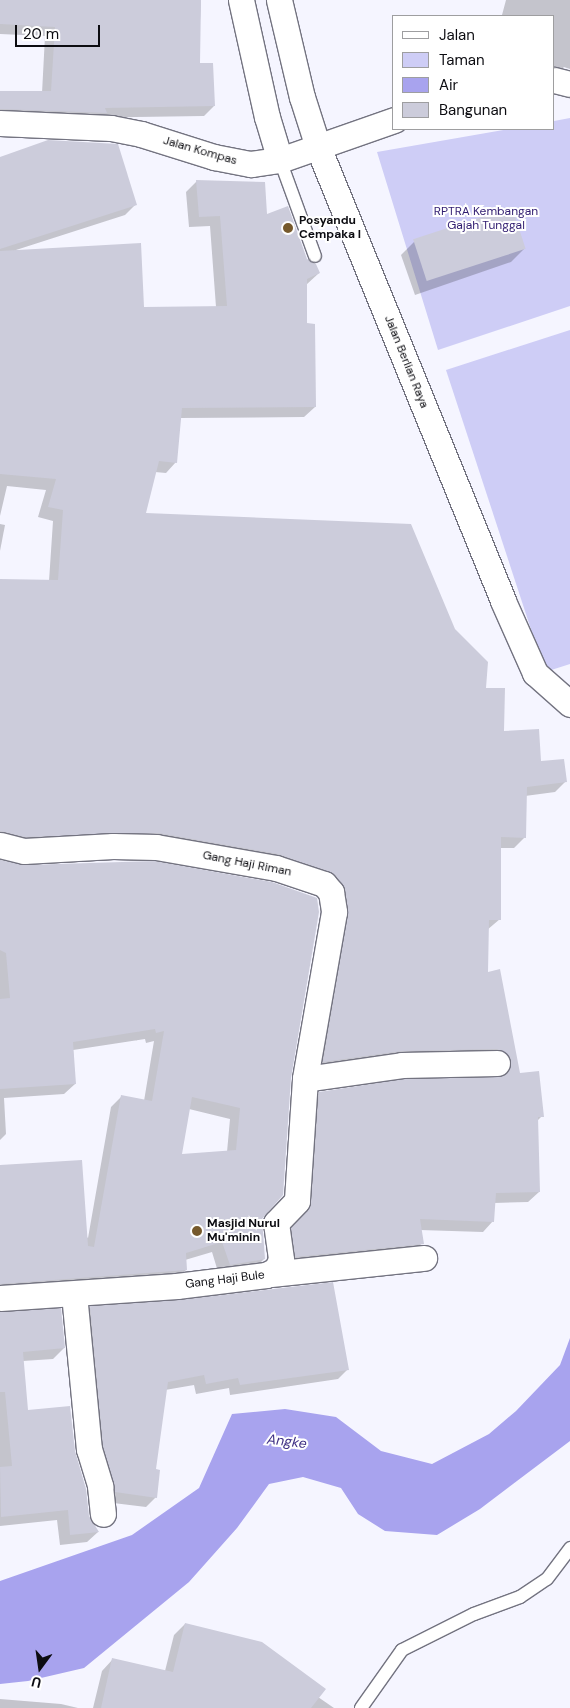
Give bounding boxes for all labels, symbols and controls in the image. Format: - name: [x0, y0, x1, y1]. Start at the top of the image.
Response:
- scale bar: [18, 15, 102, 47]
- legend: [392, 15, 555, 130]
- text: 20 m: [23, 24, 59, 44]
- text: Jalan: [439, 25, 475, 45]
- text: Taman: [439, 50, 485, 70]
- text: Air: [439, 75, 458, 95]
- text: Bangunan: [439, 100, 507, 120]
- street label: Jalan Kompas: [161, 134, 239, 168]
- park label: RPTRA Kembangan Gajah Tunggal: [434, 205, 538, 233]
- place label: Posyandu Cempaka I: [299, 214, 361, 242]
- marker: Posyandu Cempaka I: [281, 221, 295, 235]
- street label: Jalan Berlian Raya: [381, 314, 431, 410]
- street label: Gang Haji Riman: [201, 848, 293, 880]
- place label: Masjid Nurul Mu'minin: [207, 1217, 280, 1245]
- marker: Masjid Nurul Mu'minin: [191, 1225, 203, 1237]
- street label: Gang Haji Bule: [185, 1268, 265, 1292]
- water label: Angke: [266, 1430, 308, 1452]
- north arrow: [15, 1643, 65, 1693]
- text: U: [30, 1673, 43, 1692]

